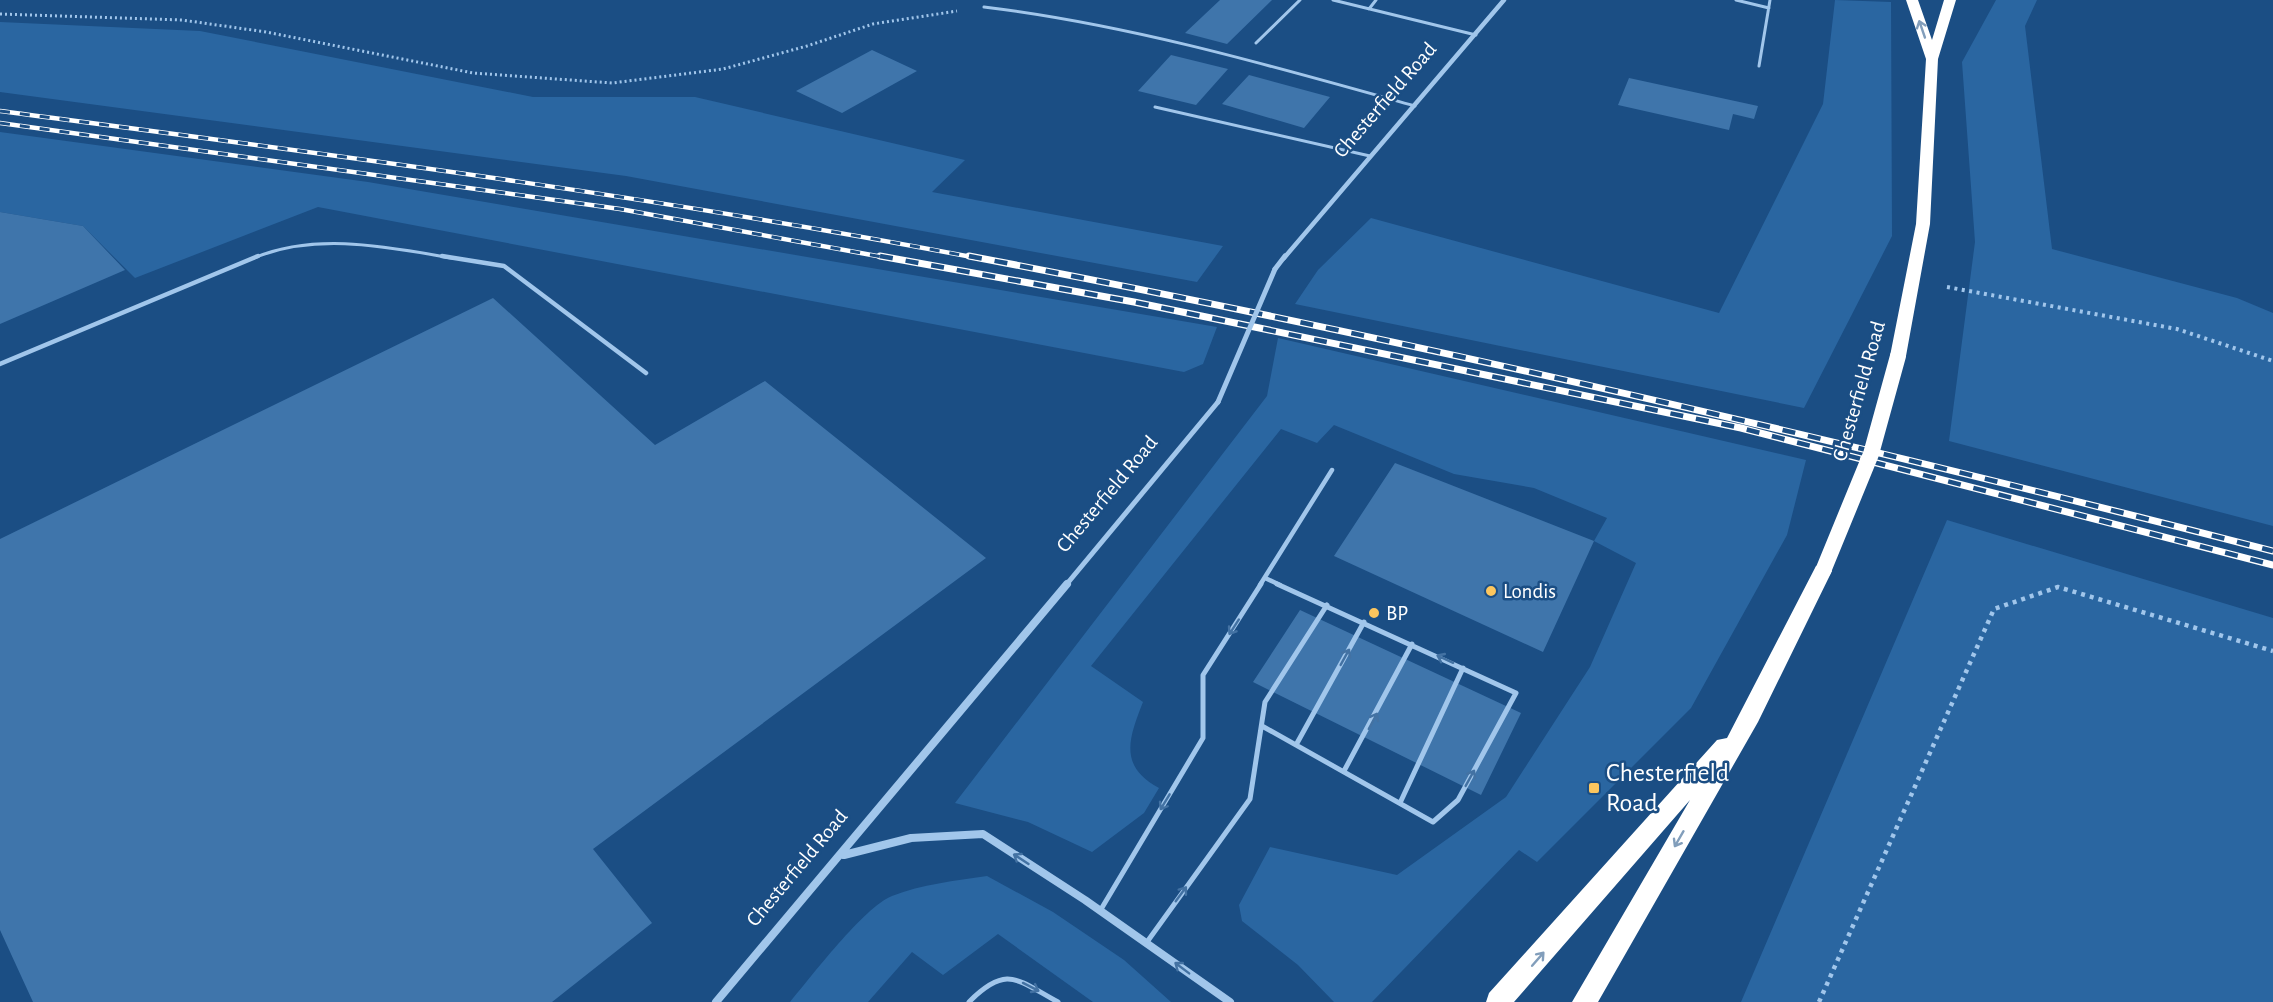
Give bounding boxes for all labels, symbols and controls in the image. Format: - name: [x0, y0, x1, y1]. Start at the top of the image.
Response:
- one-way arrow: [1916, 20, 1927, 39]
- street label: Chesterfield Road: [1330, 38, 1441, 162]
- street label: Chesterfield Road: [1829, 318, 1889, 463]
- street label: Chesterfield Road: [1052, 432, 1162, 556]
- place label: Londis: [1503, 581, 1556, 602]
- marker: Londis: [1484, 584, 1498, 598]
- place label: BP: [1386, 603, 1408, 624]
- marker: BP: [1367, 606, 1381, 620]
- one-way arrow: [1227, 618, 1239, 635]
- one-way arrow: [1339, 649, 1351, 666]
- one-way arrow: [1436, 653, 1454, 665]
- one-way arrow: [1367, 712, 1379, 730]
- place label: Chesterfield Road: [1606, 760, 1729, 816]
- one-way arrow: [1465, 769, 1476, 787]
- marker: Chesterfield Road: [1587, 781, 1601, 795]
- one-way arrow: [1159, 793, 1171, 810]
- street label: Chesterfield Road: [742, 806, 852, 930]
- one-way arrow: [1673, 830, 1685, 847]
- one-way arrow: [1013, 852, 1030, 864]
- one-way arrow: [1175, 887, 1188, 903]
- one-way arrow: [1531, 952, 1545, 967]
- one-way arrow: [1175, 962, 1191, 974]
- one-way arrow: [1022, 982, 1040, 993]

